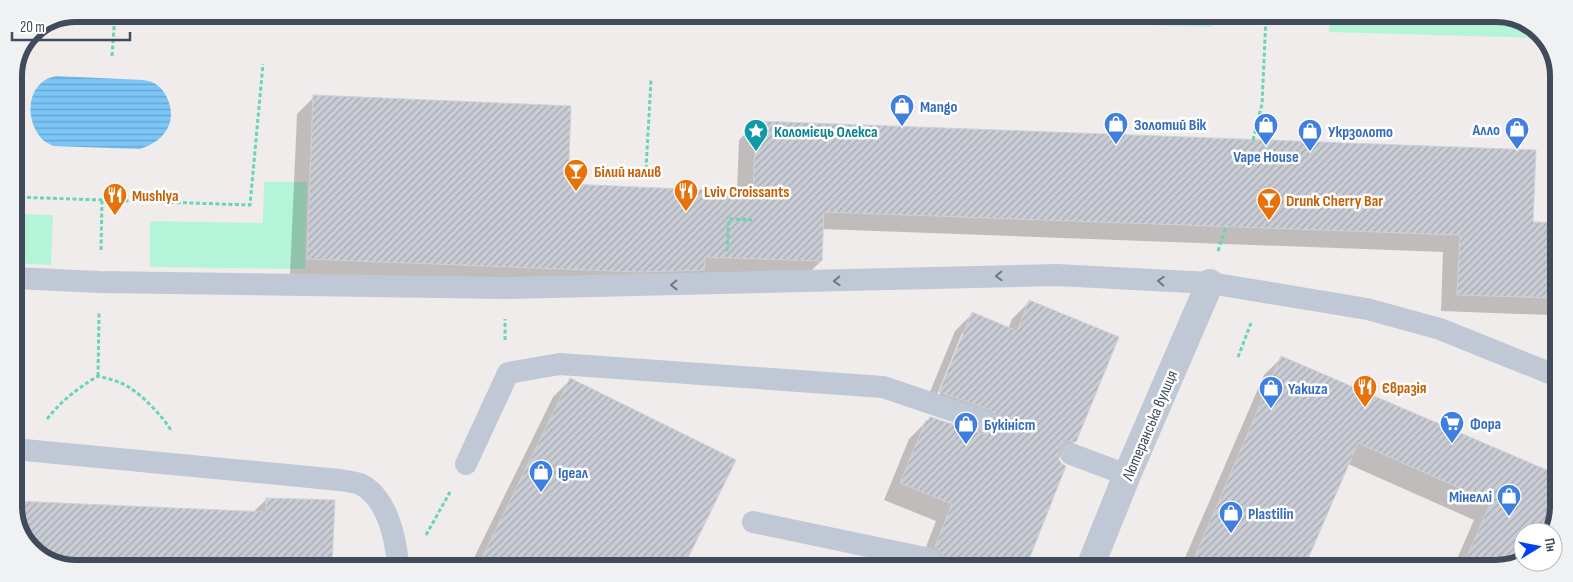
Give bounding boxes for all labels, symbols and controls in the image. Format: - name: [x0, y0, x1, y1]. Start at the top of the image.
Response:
- scale bar: [12, 10, 130, 42]
- text: 20 m: [20, 18, 45, 37]
- shop icon: Mango: [889, 93, 915, 127]
- place label: Mango: [920, 98, 957, 117]
- shop icon: Золотий Вік: [1103, 111, 1129, 145]
- shop icon: Vape House: [1253, 112, 1279, 146]
- place label: Золотий Вік: [1134, 116, 1207, 135]
- shop icon: Алло: [1504, 116, 1530, 150]
- place icon: Коломієць Олекса: [743, 118, 769, 152]
- shop icon: Укрзолото: [1297, 118, 1323, 152]
- place label: Алло: [1472, 121, 1500, 140]
- place label: Коломієць Олекса: [774, 123, 878, 142]
- place label: Укрзолото: [1328, 123, 1393, 142]
- place label: Vape House: [1233, 148, 1299, 167]
- bar icon: Білий налив: [563, 158, 589, 192]
- place label: Білий налив: [594, 163, 661, 182]
- restaurant icon: Lviv Croissants: [673, 178, 699, 212]
- restaurant icon: Mushlya: [102, 182, 128, 216]
- place label: Lviv Croissants: [704, 183, 789, 202]
- place label: Mushlya: [132, 187, 179, 206]
- bar icon: Drunk Cherry Bar: [1256, 187, 1282, 221]
- place label: Drunk Cherry Bar: [1286, 192, 1383, 211]
- one-way arrow: [995, 271, 1003, 282]
- one-way arrow: [832, 275, 840, 286]
- one-way arrow: [1157, 275, 1165, 286]
- one-way arrow: [670, 280, 678, 290]
- street label: Лютеранська вулиця: [1118, 368, 1182, 484]
- restaurant icon: Євразія: [1352, 374, 1378, 408]
- shop icon: Yakuza: [1258, 375, 1284, 409]
- place label: Євразія: [1382, 379, 1427, 398]
- place label: Yakuza: [1288, 380, 1328, 399]
- supermarket icon: Фора: [1439, 410, 1465, 444]
- shop icon: Букініст: [953, 411, 979, 445]
- place label: Фора: [1470, 415, 1501, 434]
- place label: Букініст: [984, 416, 1035, 435]
- shop icon: Ідеал: [528, 459, 554, 493]
- place label: Ідеал: [558, 464, 589, 483]
- shop icon: Мінеллі: [1496, 483, 1522, 517]
- place label: Мінеллі: [1449, 488, 1492, 507]
- shop icon: Plastilin: [1218, 500, 1244, 534]
- place label: Plastilin: [1248, 505, 1294, 524]
- north arrow: [1513, 522, 1563, 572]
- text: Пн: [1541, 537, 1560, 553]

